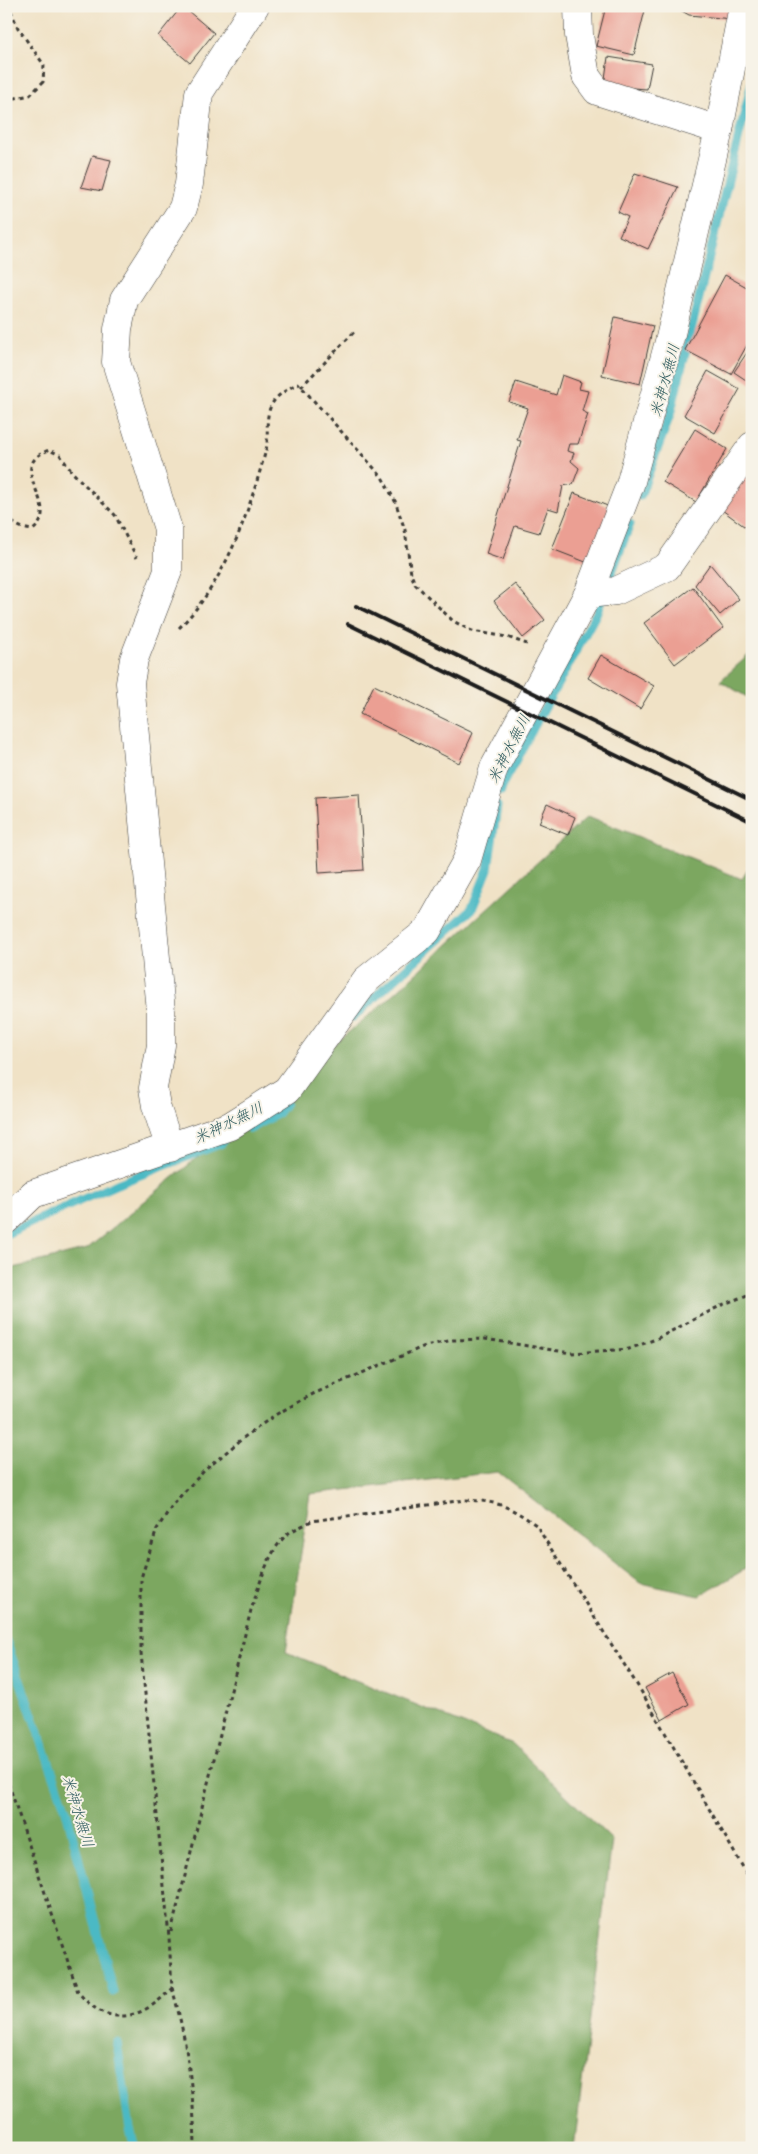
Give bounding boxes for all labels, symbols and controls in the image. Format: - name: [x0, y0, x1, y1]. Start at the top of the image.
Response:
- water label: 米神水無川: [645, 341, 683, 419]
- water label: 米神水無川: [482, 710, 534, 786]
- water label: 米神水無川: [190, 1097, 266, 1147]
- water label: 米神水無川: [58, 1772, 100, 1850]

